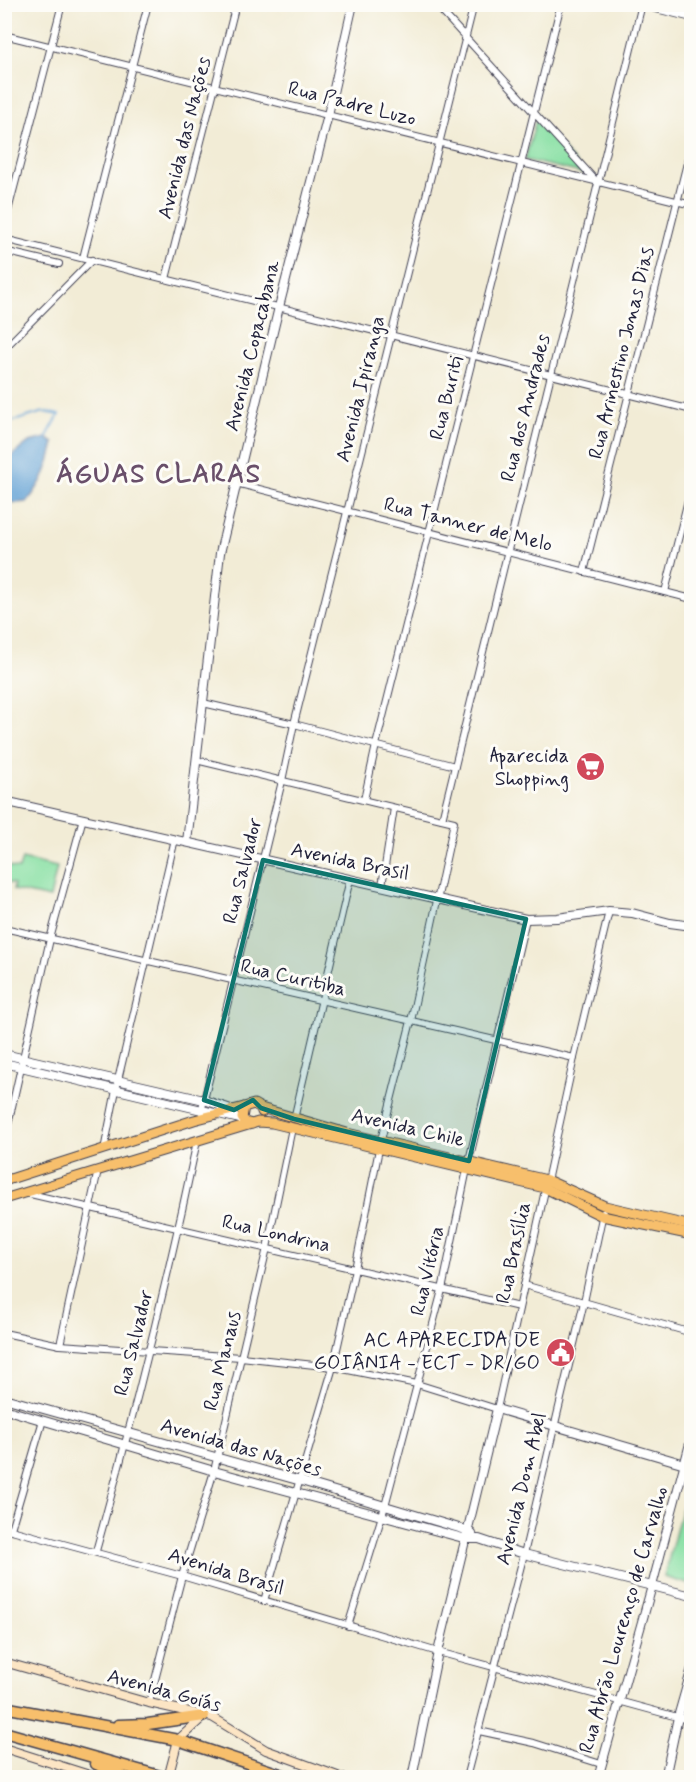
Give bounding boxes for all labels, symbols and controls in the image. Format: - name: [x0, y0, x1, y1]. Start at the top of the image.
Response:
- street label: Avenida das Nações: [152, 54, 218, 222]
- street label: Rua Padre Luzo: [285, 75, 419, 133]
- street label: Rua Arinestino Jonas Dias: [583, 244, 661, 462]
- street label: Avenida Copacabana: [219, 257, 288, 434]
- street label: Avenida Ipiranga: [330, 313, 392, 465]
- street label: Rua dos Andrades: [495, 331, 557, 485]
- street label: Rua Buriti: [424, 353, 471, 443]
- district label: ÁGUAS CLARAS: [56, 456, 262, 492]
- street label: Rua Tanner de Melo: [381, 491, 555, 559]
- place label: Aparecida Shopping: [490, 743, 569, 793]
- supermarket icon: Aparecida Shopping: [574, 751, 606, 783]
- street label: Rua Salvador: [217, 815, 269, 927]
- street label: Avenida Brasil: [288, 836, 412, 888]
- street label: Rua Curitiba: [238, 953, 348, 1003]
- street label: Avenida Chile: [349, 1102, 467, 1154]
- street label: Rua Brasília: [490, 1200, 538, 1306]
- street label: Rua Londrina: [219, 1208, 333, 1260]
- street label: Rua Vitória: [405, 1223, 451, 1319]
- street label: Rua Salvador: [108, 1287, 160, 1399]
- street label: Rua Manaus: [198, 1308, 248, 1414]
- place label: AC APARECIDA DE GOIÂNIA - ECT - DR/GO: [314, 1327, 540, 1377]
- public building icon: AC APARECIDA DE GOIÂNIA - ECT - DR/GO: [545, 1336, 577, 1368]
- street label: Avenida Dom Abel: [490, 1410, 554, 1568]
- street label: Avenida das Nações: [157, 1412, 325, 1484]
- street label: Rua Abrão Lourenço de Carvalho: [573, 1483, 675, 1757]
- street label: Avenida Brasil: [165, 1542, 287, 1602]
- street label: Avenida Goiás: [104, 1663, 224, 1719]

